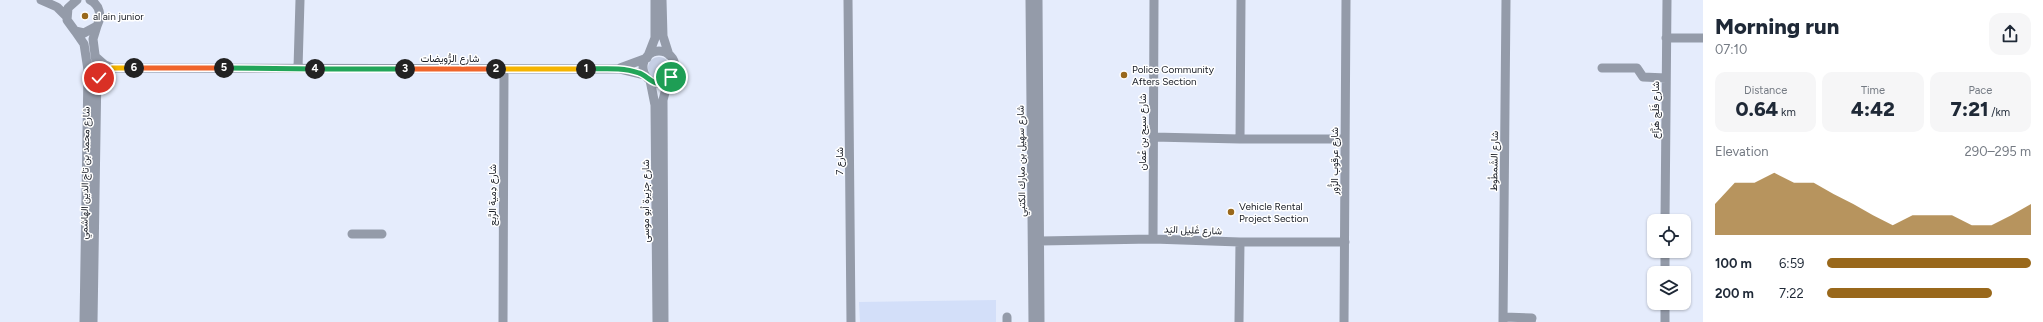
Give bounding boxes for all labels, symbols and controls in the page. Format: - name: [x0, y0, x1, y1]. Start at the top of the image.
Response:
- place label: al ain junior: [93, 10, 144, 23]
- marker: al ain junior: [80, 11, 90, 21]
- text: Morning run: [1715, 13, 1839, 40]
- button: share: [1989, 13, 2031, 55]
- text: 07:10: [1715, 42, 1747, 57]
- street label: شارع الرُّويضات: [420, 52, 480, 65]
- pin: 6: [124, 58, 144, 78]
- pin: 5: [214, 58, 234, 78]
- pin: 4: [305, 59, 325, 79]
- pin: 3: [395, 59, 415, 79]
- pin: 2: [486, 59, 506, 79]
- pin: 1: [576, 59, 596, 79]
- pin: [654, 60, 688, 94]
- pin: [82, 61, 116, 95]
- text: 6: [131, 61, 137, 74]
- text: 5: [221, 61, 227, 74]
- text: 4: [312, 62, 318, 75]
- text: 3: [402, 62, 408, 75]
- text: 2: [493, 62, 499, 75]
- text: 1: [584, 62, 588, 75]
- place label: Police Community Afters Section: [1132, 63, 1215, 88]
- icon: arrive: [660, 66, 682, 88]
- icon: check: [88, 67, 110, 89]
- marker: Police Community Afters Section: [1119, 70, 1129, 80]
- street label: شارع فَلَج هَزَّاع: [1649, 81, 1662, 139]
- text: Distance: [1744, 84, 1787, 97]
- text: Time: [1861, 84, 1885, 97]
- text: Pace: [1968, 84, 1992, 97]
- street label: شارع سيح بن عُمان: [1136, 93, 1149, 170]
- text: 0.64: [1736, 97, 1778, 121]
- text: 4:42: [1851, 97, 1895, 121]
- text: 7:21: [1950, 97, 1989, 121]
- street label: شارع سهيل بن مبارك الكتبي: [1014, 105, 1030, 217]
- street label: شارع محمد بن تاج الدين الهاشمي: [77, 106, 95, 239]
- text: km: [1778, 106, 1796, 119]
- text: /km: [1989, 106, 2010, 119]
- street label: شارع عرقوب الزُّور: [1327, 127, 1341, 196]
- street label: شارع الشَمطُوط: [1487, 131, 1501, 191]
- text: Elevation: [1715, 144, 1768, 159]
- text: 290–295 m: [1965, 144, 2031, 159]
- street label: شارع 7: [833, 147, 846, 175]
- street label: شارع جزيرة أبو موسى: [639, 159, 652, 243]
- street label: شارع دِمية الرَّبع: [486, 164, 499, 226]
- place label: Vehicle Rental Project Section: [1239, 200, 1309, 225]
- marker: Vehicle Rental Project Section: [1226, 207, 1236, 217]
- map controls: [1647, 214, 1691, 310]
- button: locate: [1647, 214, 1691, 258]
- street label: شارع غَلِيل اليَد: [1164, 222, 1222, 238]
- text: 100 m: [1715, 256, 1752, 271]
- text: 6:59: [1779, 256, 1804, 271]
- button: layers: [1647, 266, 1691, 310]
- text: 200 m: [1715, 286, 1754, 301]
- text: 7:22: [1779, 286, 1804, 301]

